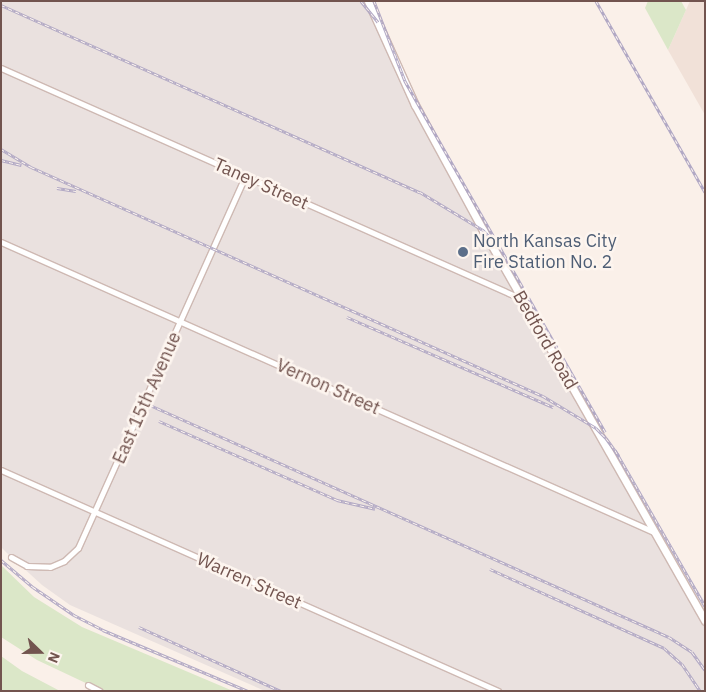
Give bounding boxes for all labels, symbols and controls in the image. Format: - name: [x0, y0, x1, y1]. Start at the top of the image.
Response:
- street label: Taney Street: [210, 154, 312, 214]
- place label: North Kansas City Fire Station No. 2: [473, 231, 617, 274]
- marker: North Kansas City Fire Station No. 2: [457, 246, 469, 258]
- street label: Bedford Road: [508, 287, 582, 393]
- street label: East 15th Avenue: [108, 329, 186, 467]
- street label: Vernon Street: [273, 355, 383, 419]
- street label: Warren Street: [193, 548, 305, 614]
- north arrow: [15, 627, 65, 677]
- text: N: [44, 650, 64, 666]

